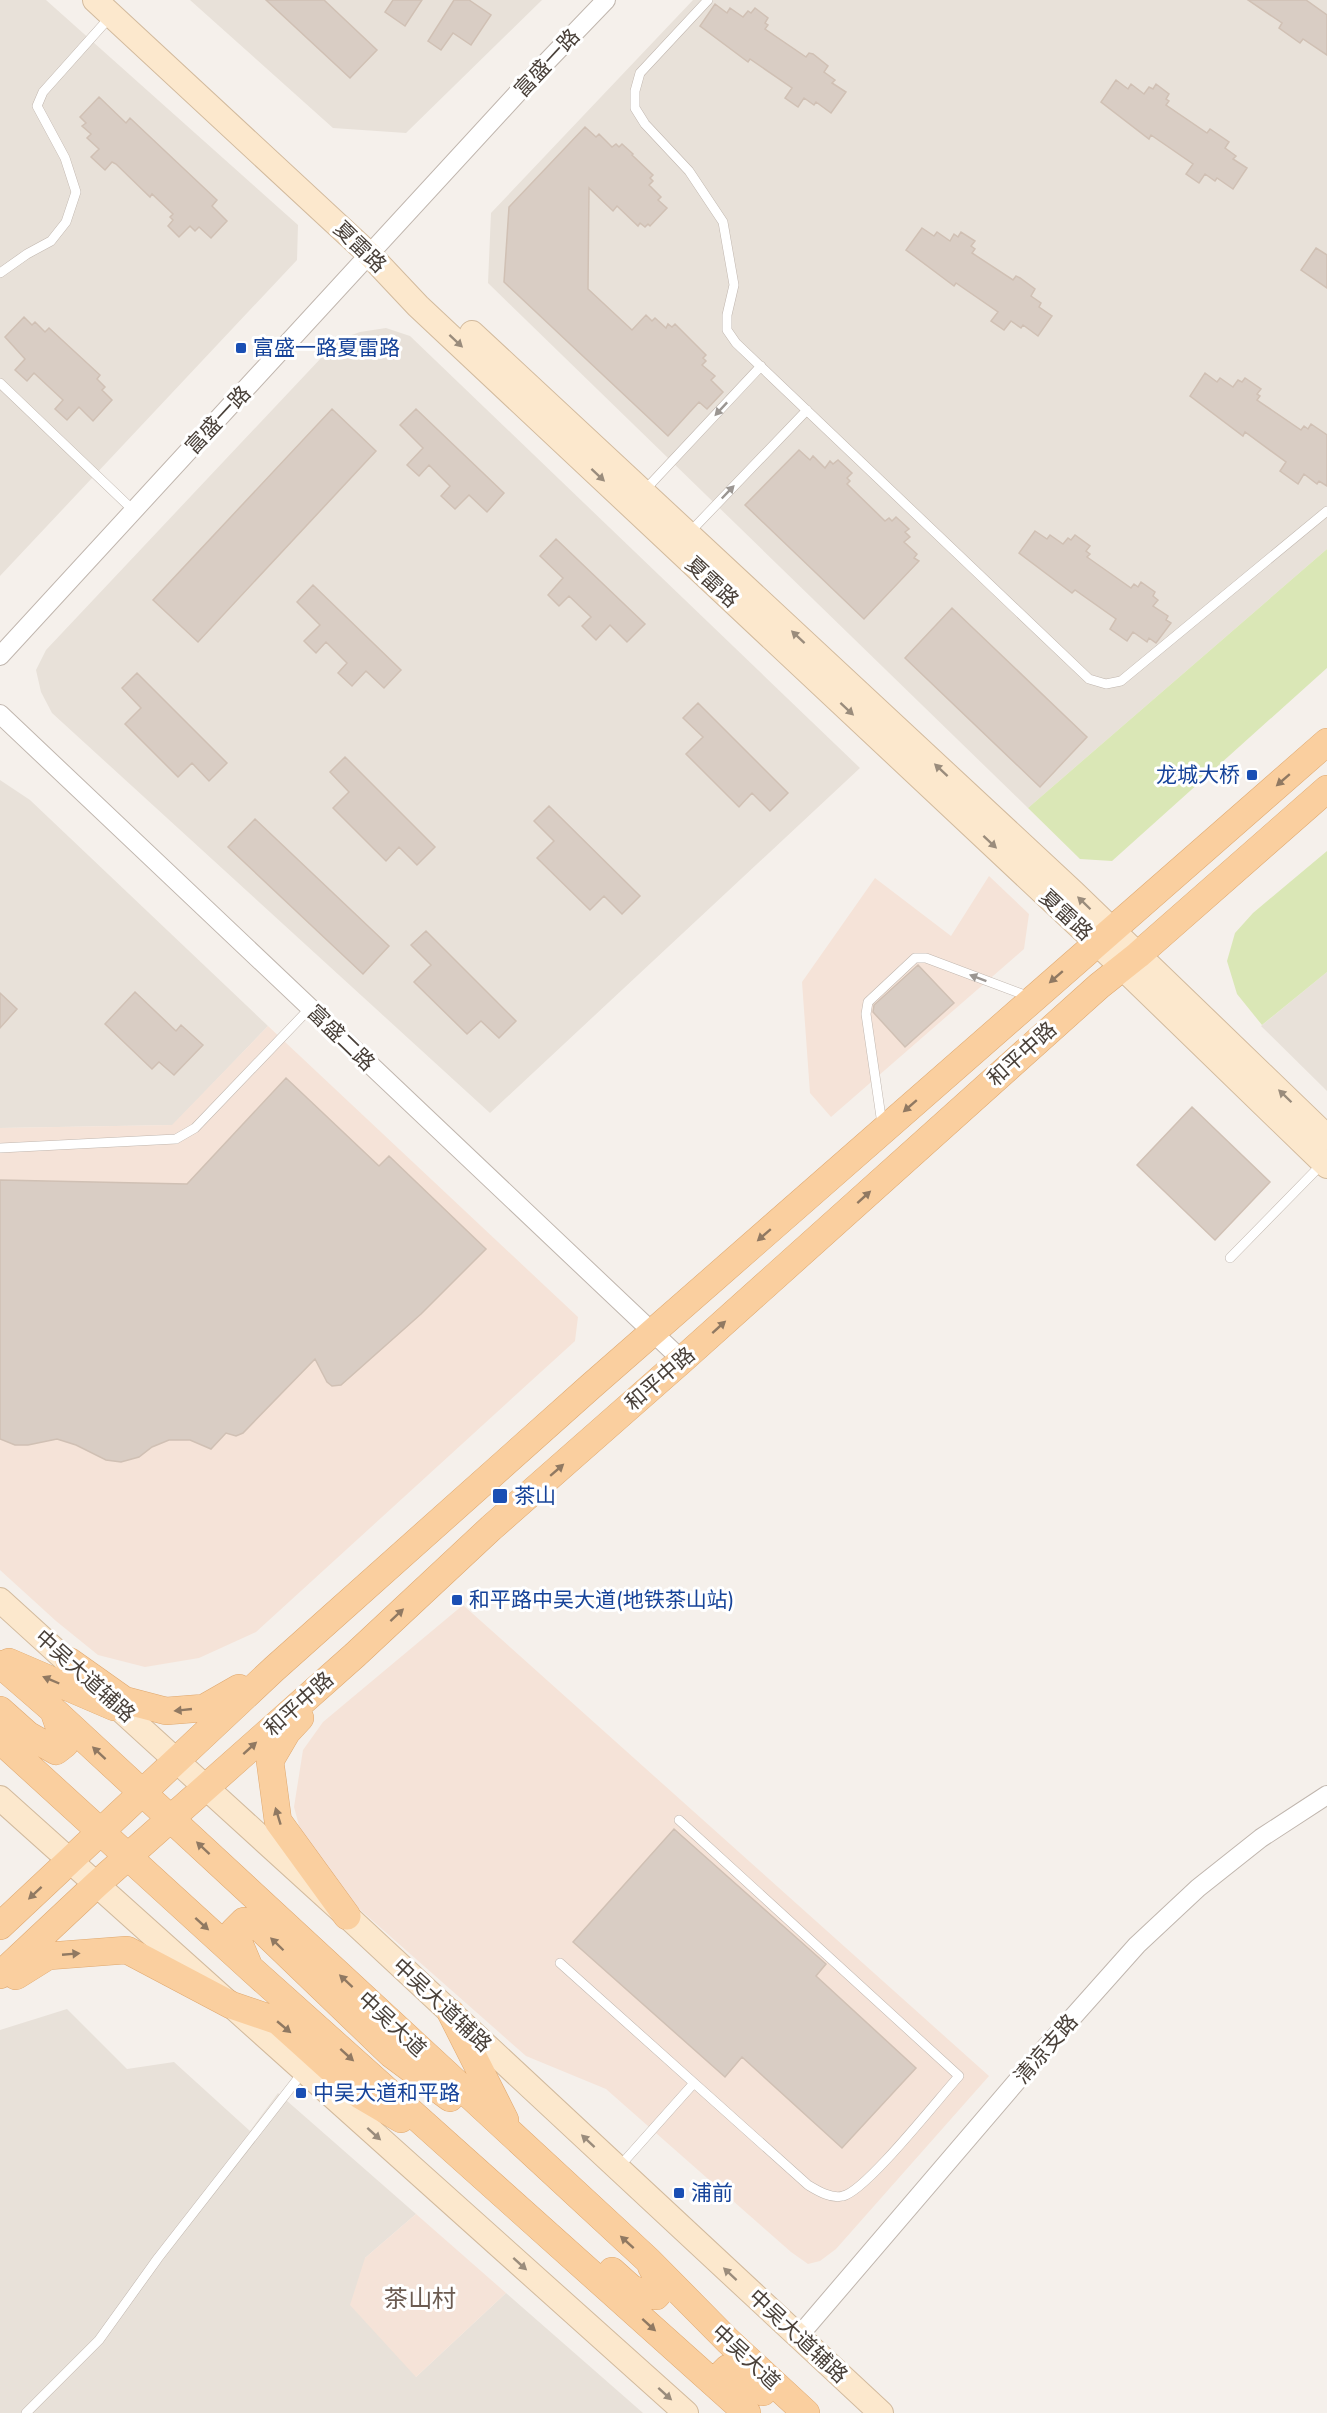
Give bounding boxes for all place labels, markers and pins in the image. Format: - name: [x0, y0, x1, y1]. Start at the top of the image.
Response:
- place label: 富盛一路夏雷路: [253, 334, 400, 362]
- marker: 富盛一路夏雷路: [234, 341, 248, 355]
- place label: 龙城大桥: [1156, 761, 1240, 789]
- marker: 龙城大桥: [1245, 768, 1259, 782]
- place label: 茶山: [514, 1482, 556, 1510]
- marker: 茶山: [491, 1487, 509, 1505]
- place label: 和平路中吴大道(地铁茶山站): [469, 1586, 734, 1614]
- marker: 和平路中吴大道(地铁茶山站): [450, 1593, 464, 1607]
- place label: 中吴大道和平路: [313, 2079, 460, 2107]
- marker: 中吴大道和平路: [294, 2086, 308, 2100]
- place label: 浦前: [691, 2179, 733, 2207]
- marker: 浦前: [672, 2186, 686, 2200]

